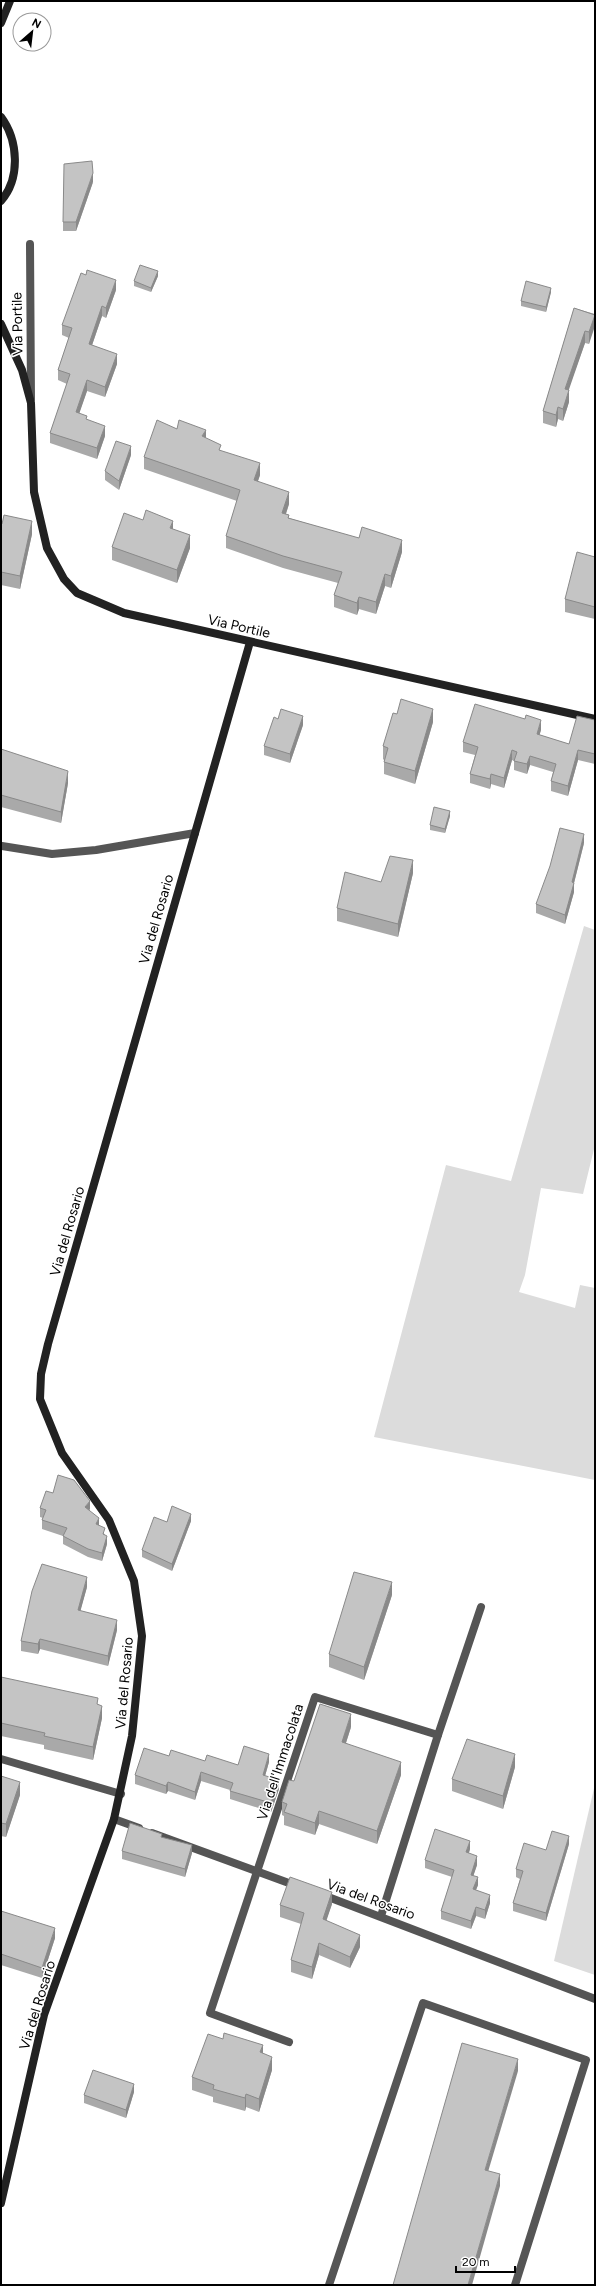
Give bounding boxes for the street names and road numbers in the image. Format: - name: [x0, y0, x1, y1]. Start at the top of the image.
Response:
- street label: Via Portile: [8, 292, 27, 356]
- street label: Via Portile: [206, 611, 272, 642]
- street label: Via del Rosario: [136, 872, 177, 966]
- street label: Via del Rosario: [47, 1184, 88, 1278]
- street label: Via del Rosario: [112, 1636, 137, 1730]
- street label: Via dell'Immacolata: [254, 1702, 307, 1823]
- street label: Via del Rosario: [324, 1876, 417, 1923]
- street label: Via del Rosario: [16, 1958, 59, 2052]

